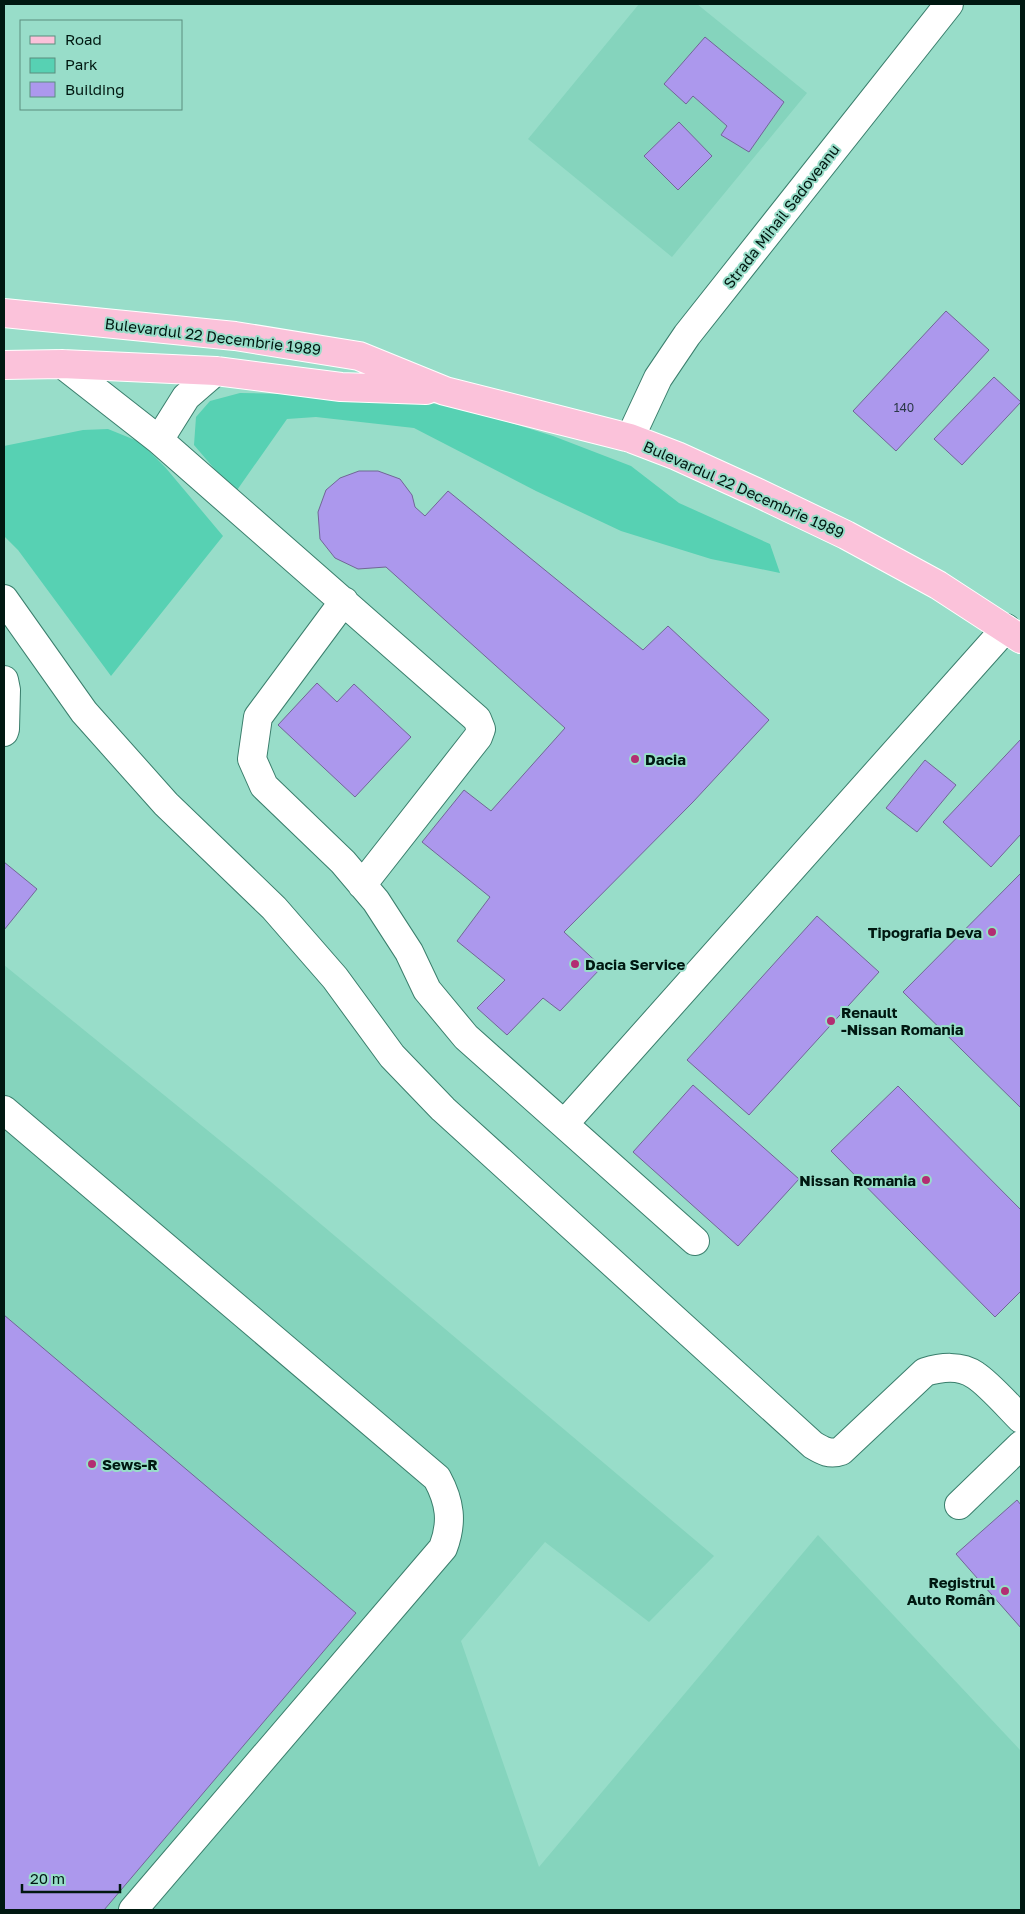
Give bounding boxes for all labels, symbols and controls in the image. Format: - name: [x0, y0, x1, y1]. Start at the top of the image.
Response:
- legend: [20, 20, 182, 110]
- text: Road: [65, 30, 102, 48]
- text: Park: [65, 55, 98, 73]
- text: Building: [65, 80, 125, 98]
- street label: Strada Mihail Sadoveanu: [719, 140, 843, 292]
- street label: Bulevardul 22 Decembrie 1989: [104, 314, 322, 358]
- house number: 140: [894, 400, 914, 415]
- street label: Bulevardul 22 Decembrie 1989: [641, 436, 847, 542]
- place label: Dacia: [645, 750, 686, 768]
- marker: Dacia: [629, 753, 641, 765]
- place label: Tipografia Deva: [868, 923, 982, 941]
- marker: Tipografia Deva: [986, 926, 998, 938]
- place label: Dacia Service: [585, 955, 685, 973]
- marker: Dacia Service: [569, 958, 581, 970]
- place label: Renault -Nissan Romania: [841, 1003, 964, 1038]
- marker: Renault -Nissan Romania: [825, 1015, 837, 1027]
- place label: Nissan Romania: [799, 1171, 916, 1189]
- marker: Nissan Romania: [920, 1174, 932, 1186]
- place label: Sews-R: [102, 1455, 158, 1473]
- marker: Sews-R: [86, 1458, 98, 1470]
- place label: Registrul Auto Român: [907, 1573, 995, 1608]
- marker: Registrul Auto Român: [999, 1585, 1011, 1597]
- scale bar: [22, 1862, 120, 1894]
- text: 20 m: [30, 1869, 65, 1887]

